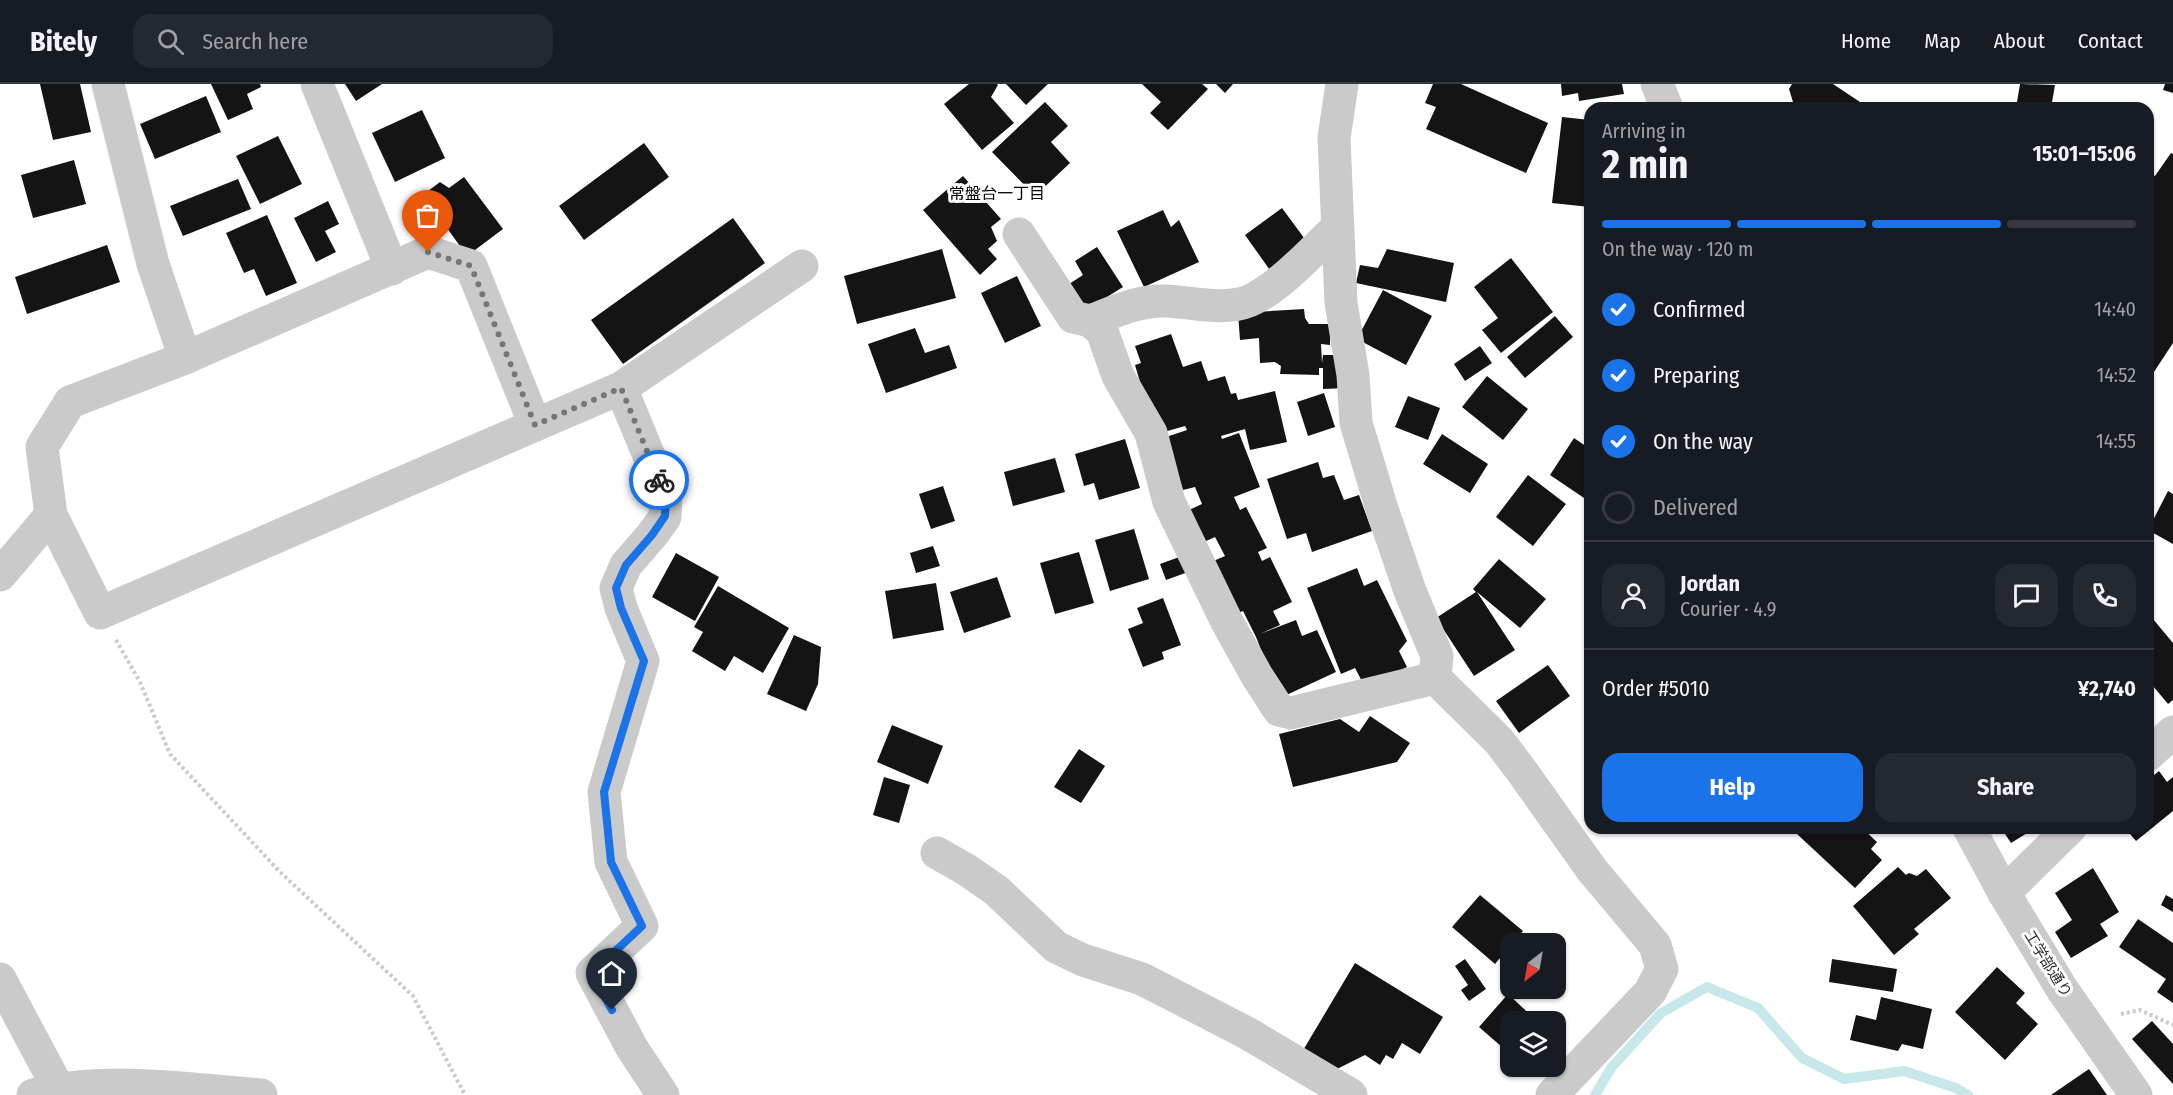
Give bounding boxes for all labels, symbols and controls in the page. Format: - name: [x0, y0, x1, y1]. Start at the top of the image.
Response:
- search box: [133, 14, 553, 68]
- text: Bitely: [30, 25, 97, 58]
- icon: search: [154, 25, 187, 58]
- text: Search here: [202, 28, 308, 55]
- text: Home: [1841, 28, 1891, 54]
- text: Map: [1924, 28, 1961, 54]
- text: About: [1994, 28, 2045, 54]
- text: Contact: [2078, 28, 2143, 54]
- text: Arriving in: [1602, 119, 1686, 143]
- text: 15:01–15:06: [2032, 140, 2136, 167]
- text: 2 min: [1602, 142, 1688, 188]
- district label: 常盤台一丁目: [949, 184, 1045, 203]
- pin: [402, 190, 453, 252]
- icon: bag: [411, 199, 444, 232]
- text: On the way · 120 m: [1602, 237, 1753, 261]
- icon: check: [1602, 293, 1635, 326]
- text: Confirmed: [1653, 296, 1746, 323]
- text: 14:40: [2094, 297, 2136, 321]
- icon: check: [1602, 359, 1635, 392]
- text: Preparing: [1653, 362, 1739, 389]
- text: 14:52: [2096, 363, 2136, 387]
- icon: check: [1602, 425, 1635, 458]
- text: On the way: [1653, 428, 1753, 455]
- text: 14:55: [2096, 429, 2136, 453]
- courier: [629, 450, 689, 510]
- icon: bike: [643, 464, 676, 497]
- text: Delivered: [1653, 494, 1738, 521]
- button: person: [1602, 564, 1665, 627]
- button: chat: [1995, 564, 2058, 627]
- button: phone: [2073, 564, 2136, 627]
- text: Jordan: [1680, 570, 1740, 597]
- text: Courier · 4.9: [1680, 597, 1776, 621]
- text: Order #5010: [1602, 675, 1710, 702]
- text: ¥2,740: [2078, 675, 2136, 702]
- button: Help: [1602, 753, 1863, 822]
- button: Share: [1875, 753, 2136, 822]
- street label: 工学部通り: [2020, 927, 2076, 1001]
- north arrow: [1500, 933, 1566, 999]
- map controls: [1500, 933, 1566, 1077]
- pin: [586, 948, 637, 1010]
- icon: home: [595, 957, 628, 990]
- button: layers: [1500, 1011, 1566, 1077]

